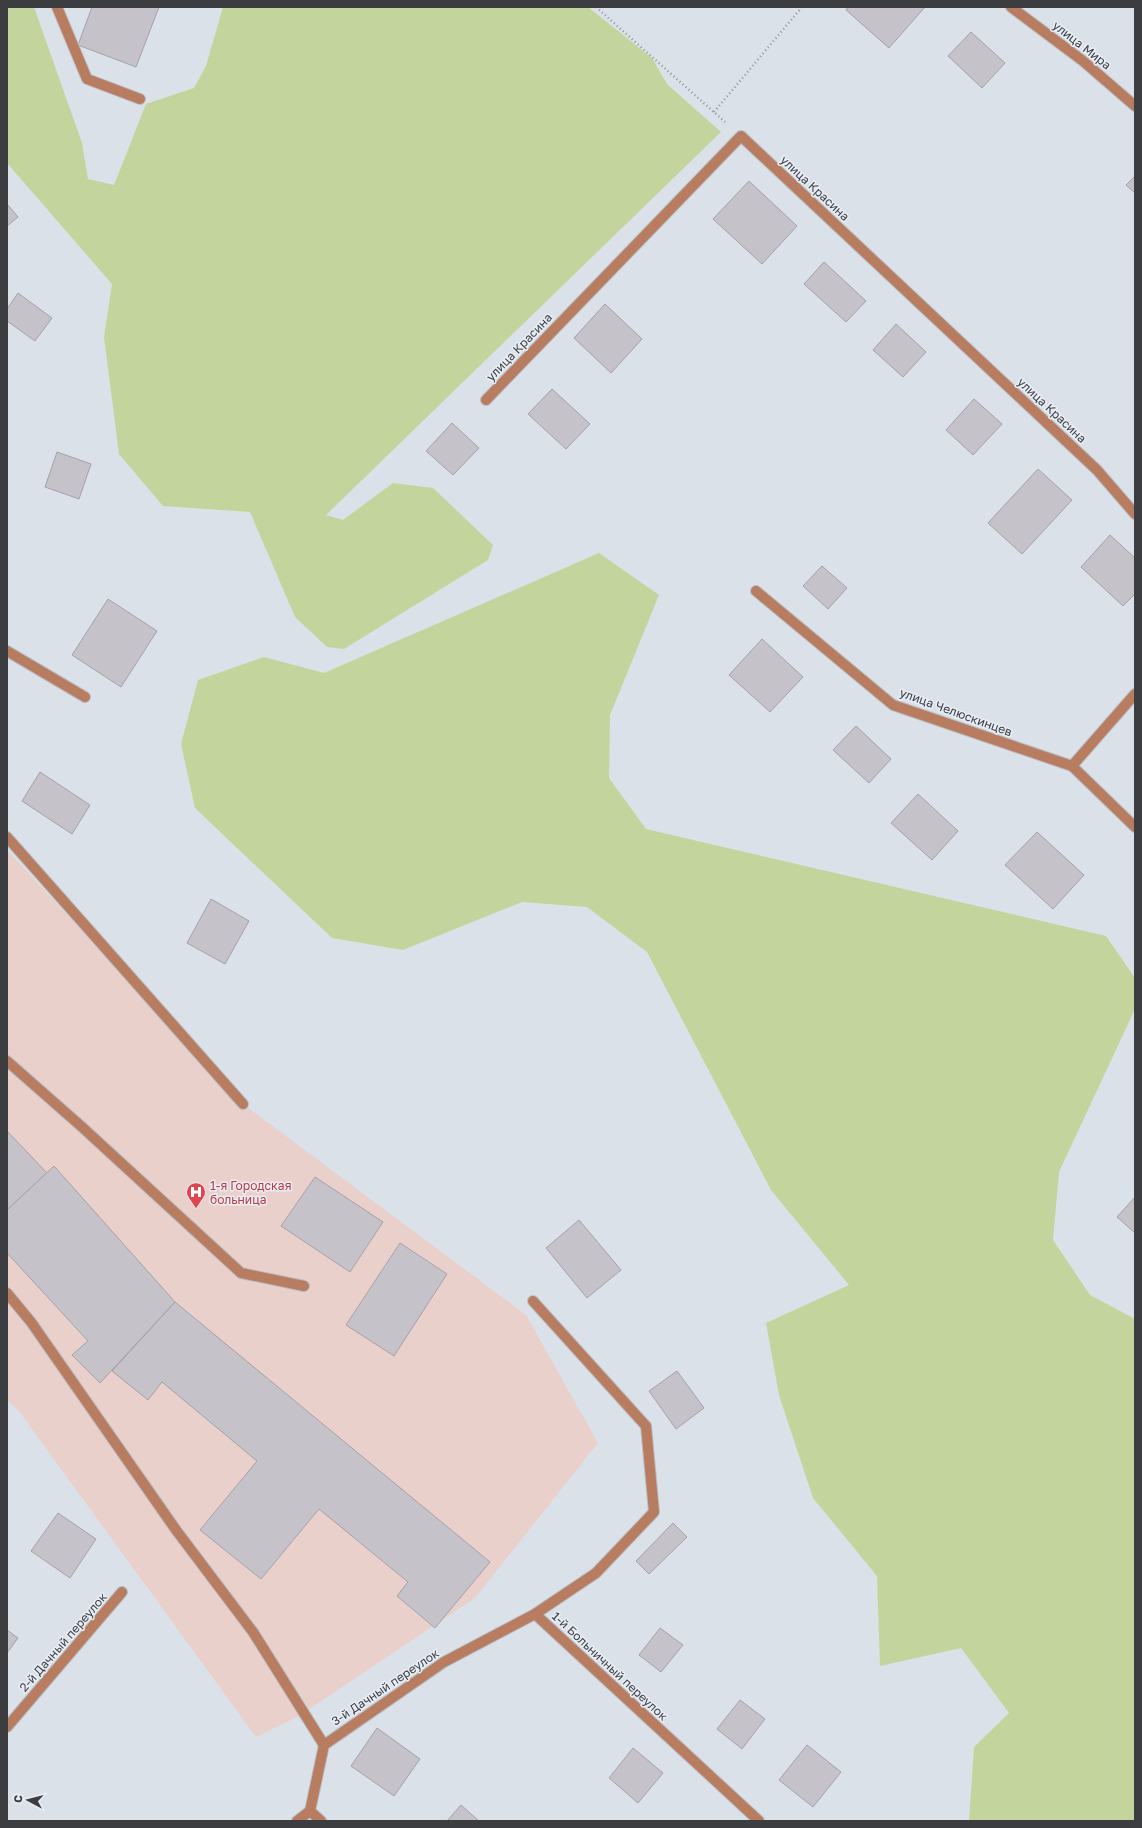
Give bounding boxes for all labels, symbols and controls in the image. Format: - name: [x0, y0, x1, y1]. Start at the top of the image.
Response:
- street label: улица Мира: [1050, 18, 1114, 72]
- street label: улица Красина: [777, 152, 853, 224]
- street label: улица Красина: [483, 310, 555, 384]
- street label: улица Красина: [1014, 374, 1090, 446]
- street label: улица Челюскинцев: [898, 685, 1015, 739]
- place label: 1-я Городская больница: [210, 1178, 291, 1207]
- hospital icon: 1-я Городская больница: [185, 1181, 207, 1209]
- street label: 2-й Дачный переулок: [16, 1589, 110, 1695]
- street label: 1-й Больничный переулок: [549, 1608, 671, 1724]
- street label: 3-й Дачный переулок: [328, 1645, 442, 1729]
- north arrow: [8, 1780, 48, 1820]
- text: С: [11, 1794, 25, 1803]

